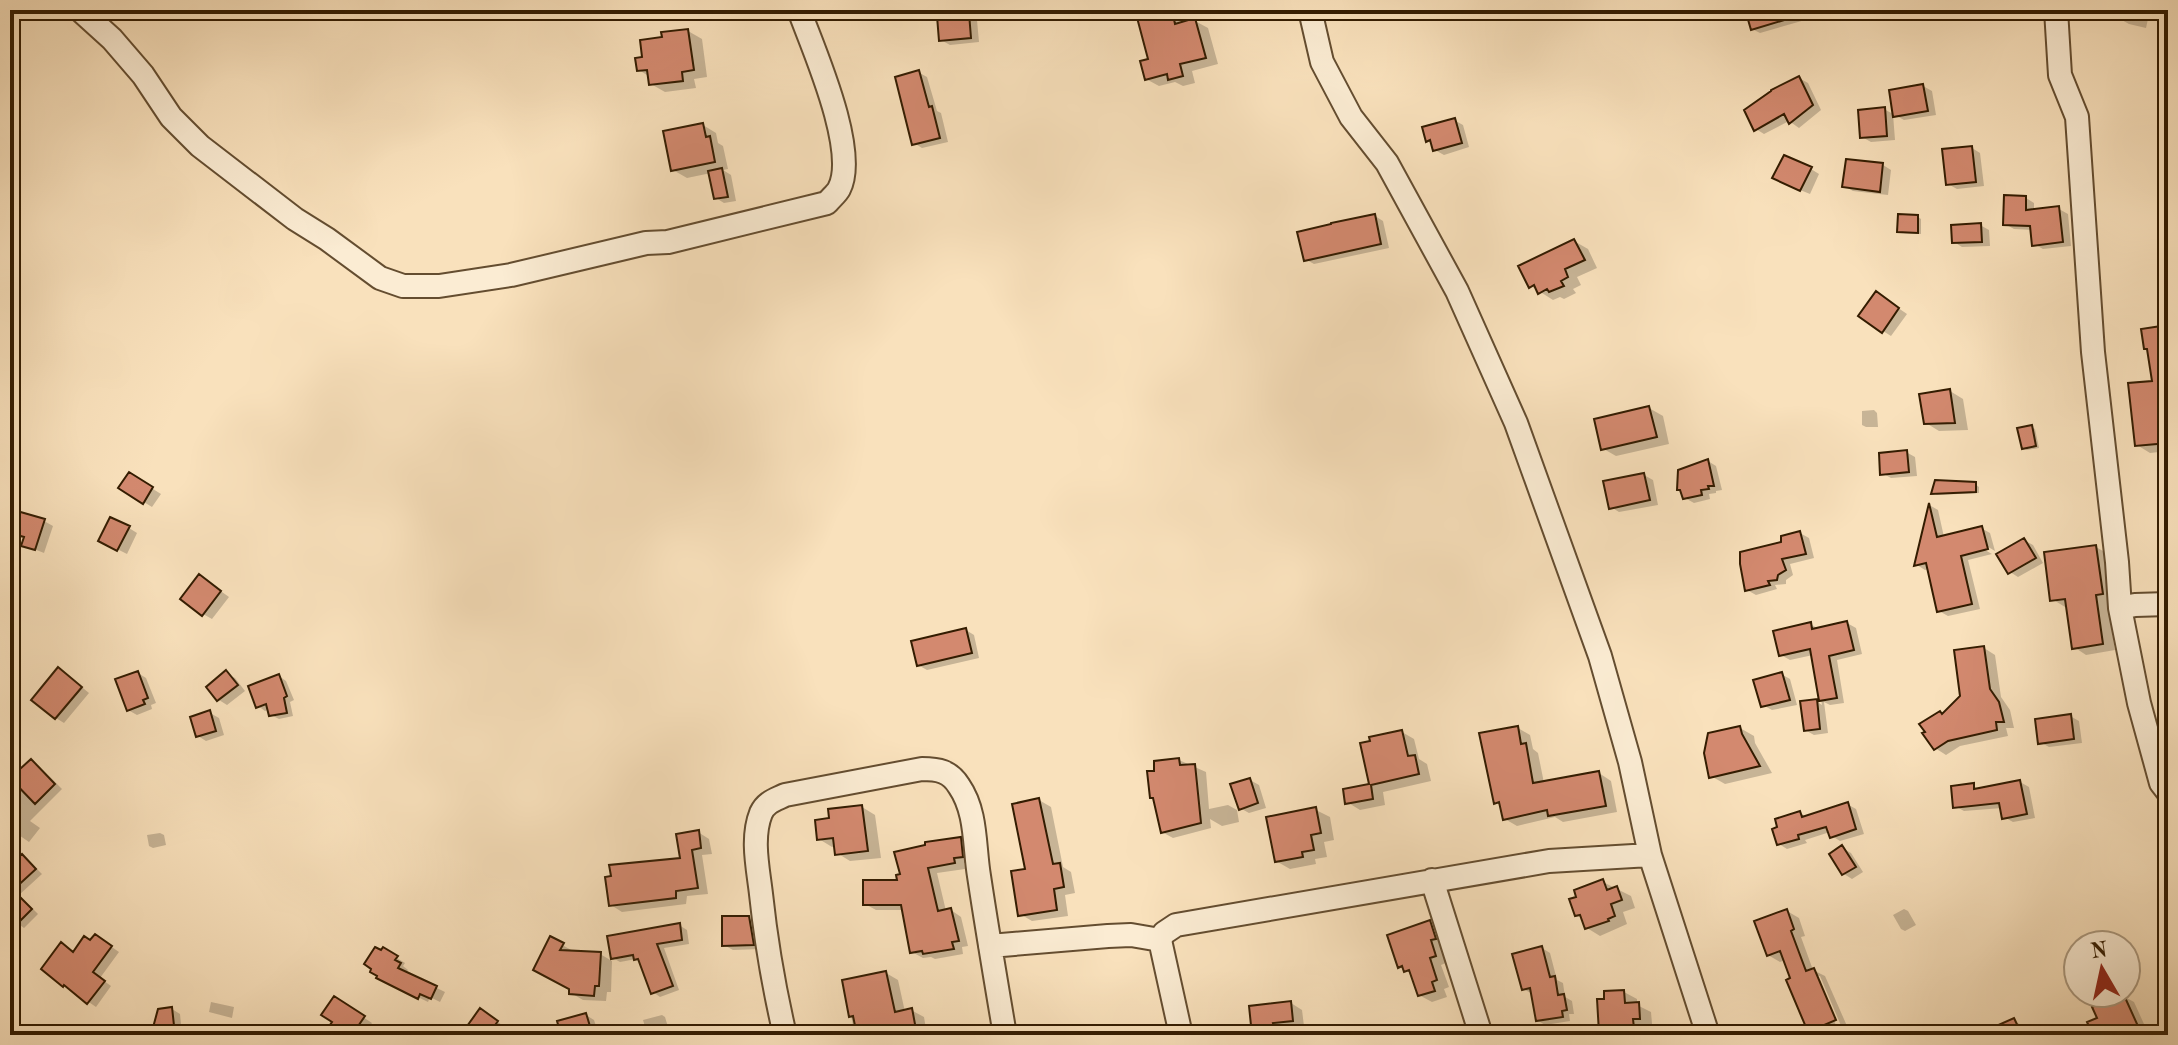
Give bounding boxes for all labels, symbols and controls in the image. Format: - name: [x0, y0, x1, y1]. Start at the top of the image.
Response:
- north arrow: [2062, 929, 2142, 1009]
- text: N: [2089, 939, 2109, 963]

